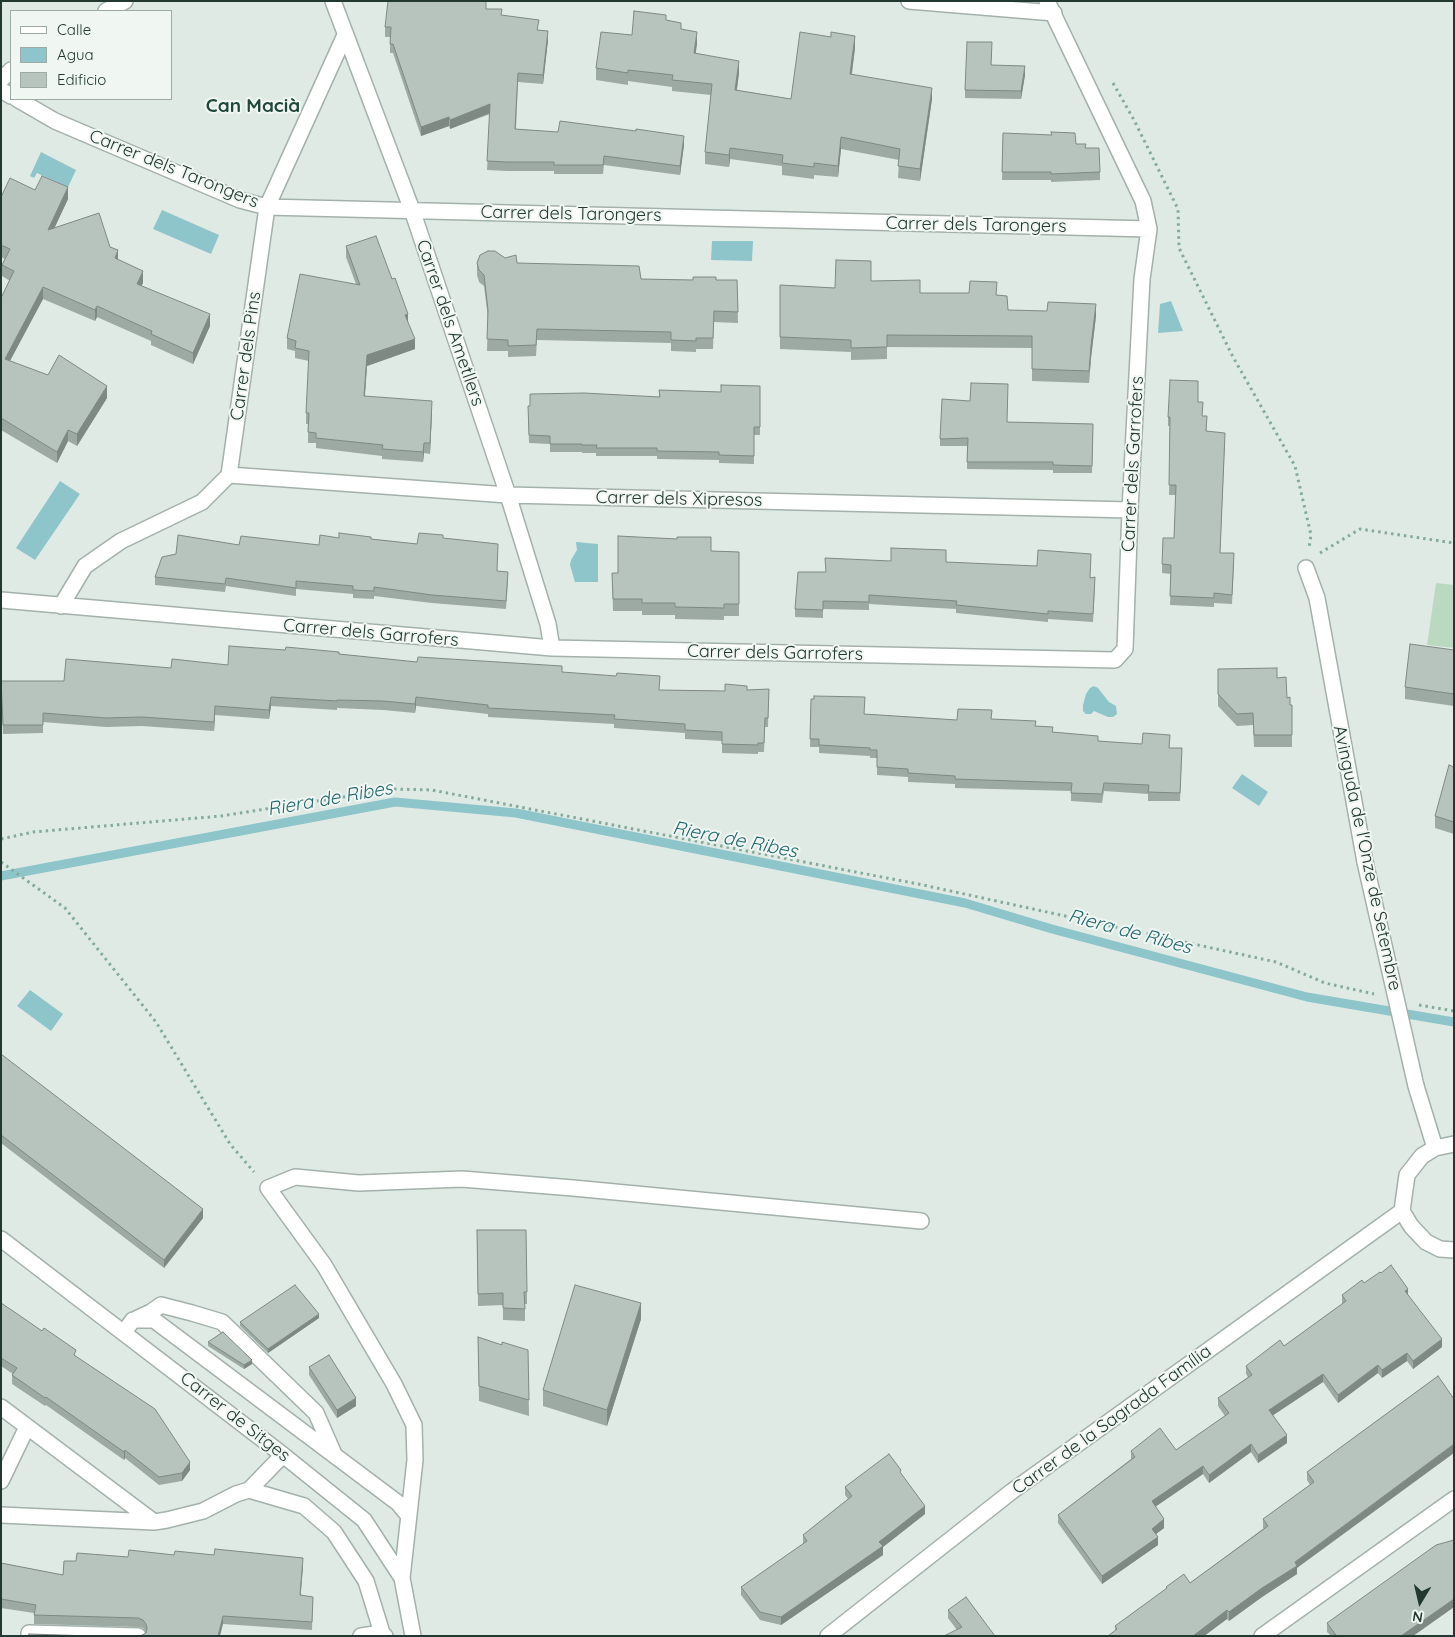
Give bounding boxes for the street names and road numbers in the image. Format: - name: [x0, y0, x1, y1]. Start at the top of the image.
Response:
- street label: Carrer dels Tarongers: [86, 125, 262, 213]
- street label: Carrer dels Tarongers: [480, 202, 662, 226]
- street label: Carrer dels Tarongers: [885, 213, 1067, 237]
- street label: Carrer dels Ametllers: [411, 237, 489, 409]
- street label: Carrer dels Pins: [226, 290, 266, 422]
- street label: Carrer dels Garrofers: [1118, 376, 1148, 552]
- street label: Carrer dels Xipresos: [595, 487, 763, 511]
- street label: Carrer dels Garrofers: [282, 615, 460, 651]
- street label: Carrer dels Garrofers: [687, 641, 863, 665]
- street label: Avinguda de l'Onze de Setembre: [1328, 723, 1406, 993]
- street label: Carrer de la Sagrada Família: [1008, 1341, 1216, 1499]
- street label: Carrer de Sitges: [176, 1367, 294, 1467]

